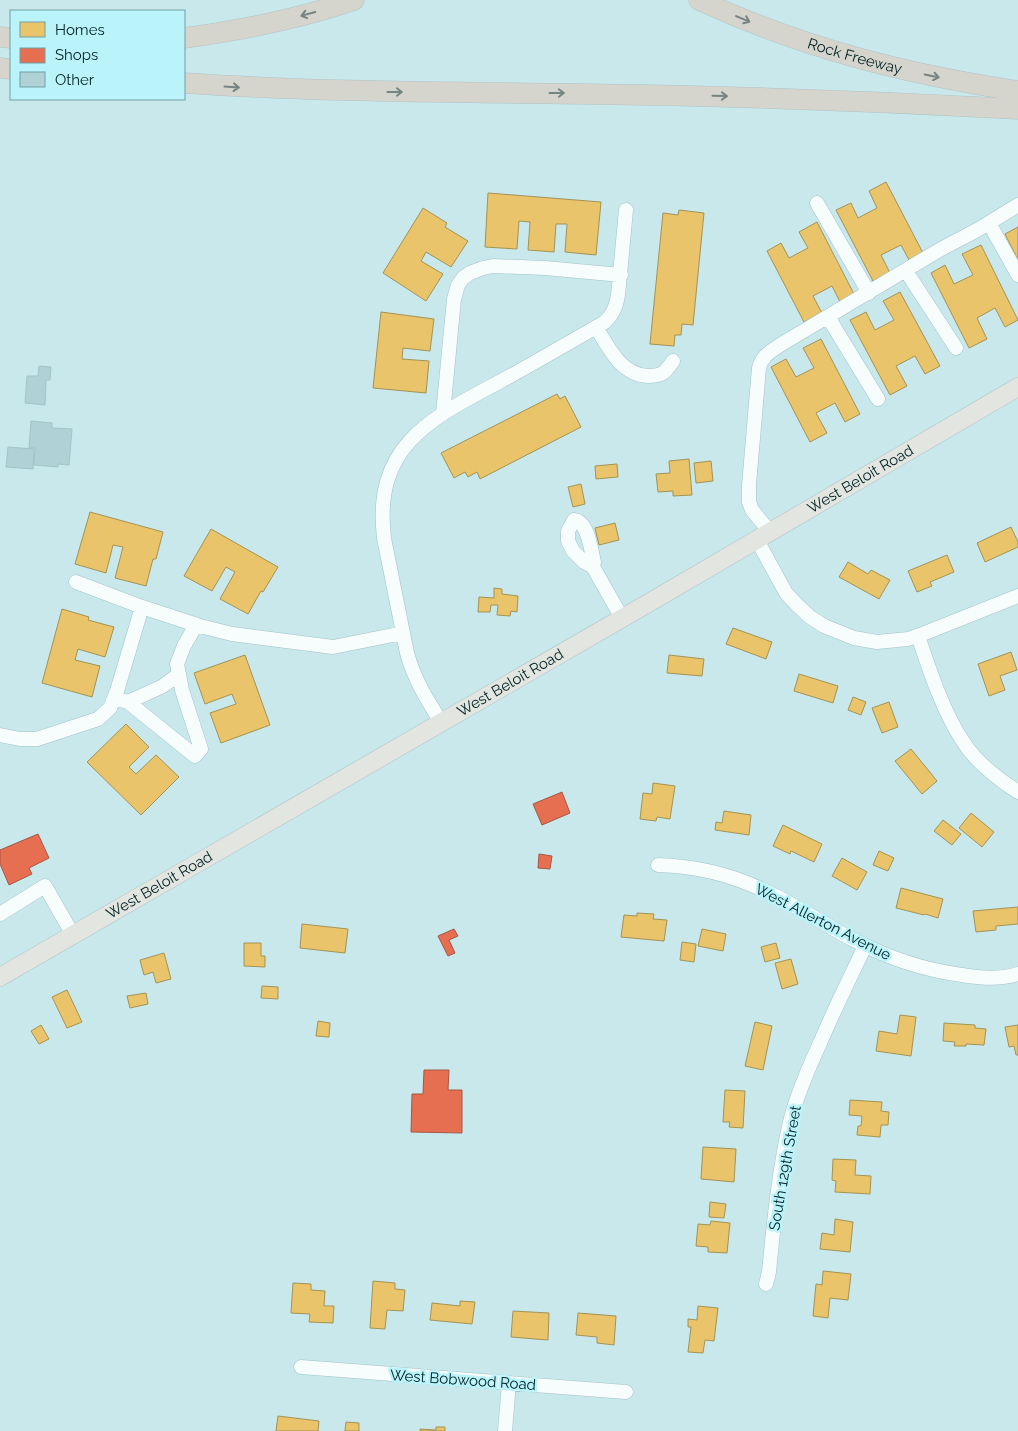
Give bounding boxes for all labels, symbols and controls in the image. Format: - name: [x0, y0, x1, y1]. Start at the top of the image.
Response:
- legend: [10, 10, 185, 100]
- one-way arrow: [300, 10, 316, 20]
- one-way arrow: [736, 16, 751, 25]
- text: Homes: [55, 21, 105, 39]
- street label: Rock Freeway: [805, 34, 904, 78]
- text: Shops: [55, 46, 98, 64]
- text: Other: [55, 71, 95, 89]
- one-way arrow: [924, 72, 940, 82]
- one-way arrow: [224, 82, 240, 91]
- one-way arrow: [386, 87, 403, 97]
- one-way arrow: [549, 89, 565, 98]
- one-way arrow: [712, 91, 728, 101]
- street label: West Beloit Road: [804, 441, 917, 517]
- street label: West Beloit Road: [454, 645, 567, 720]
- street label: West Beloit Road: [103, 847, 216, 923]
- street label: West Allerton Avenue: [752, 880, 894, 964]
- street label: South 129th Street: [765, 1104, 805, 1232]
- street label: West Bobwood Road: [389, 1366, 537, 1394]

